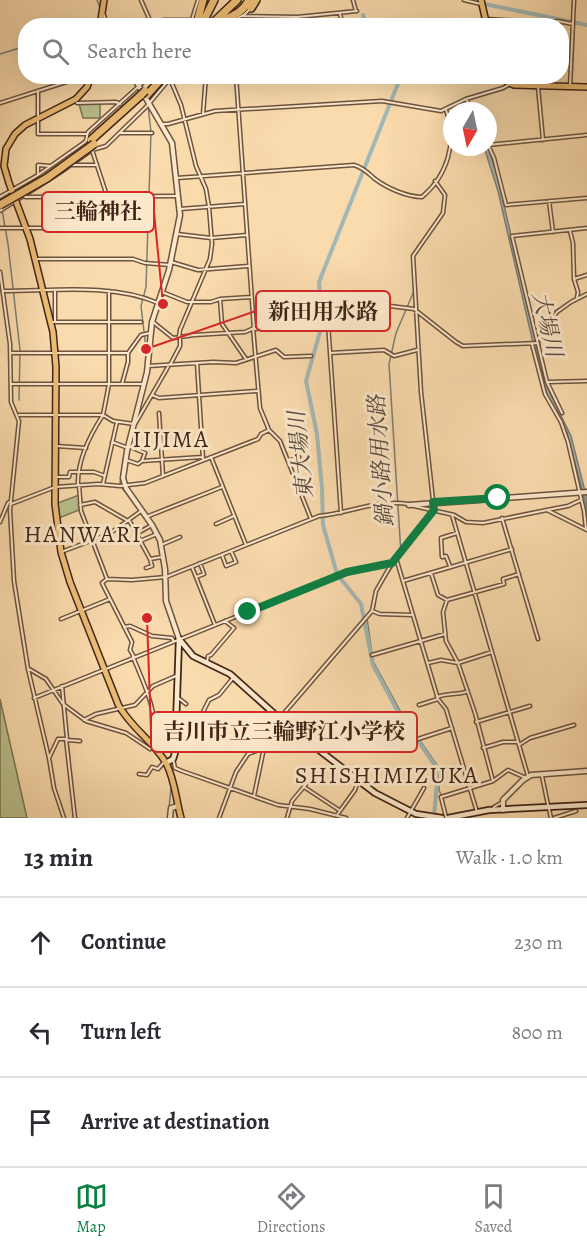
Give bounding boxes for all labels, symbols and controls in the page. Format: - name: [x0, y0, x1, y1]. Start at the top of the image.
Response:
- search box: [18, 18, 569, 84]
- icon: search: [39, 35, 72, 68]
- text: Search here: [87, 36, 192, 66]
- north arrow: [443, 102, 497, 156]
- callout: 三輪神社: [42, 192, 154, 232]
- text: 三輪神社: [54, 197, 142, 227]
- water label: 大場川: [525, 289, 570, 362]
- callout: 新田用水路: [256, 291, 390, 331]
- text: 新田用水路: [268, 297, 378, 327]
- water label: 鍋小路用水路: [361, 392, 401, 528]
- water label: 東大場川: [281, 408, 321, 500]
- district label: IIJIMA: [133, 423, 209, 455]
- route start: [484, 484, 510, 510]
- district label: HANWARI: [24, 518, 142, 550]
- route end: [234, 598, 260, 624]
- callout: 吉川市立三輪野江小学校: [151, 712, 417, 752]
- text: 吉川市立三輪野江小学校: [163, 717, 405, 747]
- district label: SHISHIMIZUKA: [295, 759, 479, 791]
- text: 13 min: [24, 840, 93, 875]
- text: Walk · 1.0 km: [456, 844, 563, 871]
- icon: ahead: [24, 926, 57, 959]
- text: Continue: [81, 927, 166, 957]
- text: 230 m: [514, 929, 563, 956]
- icon: left: [24, 1016, 57, 1049]
- text: Turn left: [81, 1017, 161, 1047]
- text: 800 m: [511, 1019, 563, 1046]
- icon: arrive: [24, 1106, 57, 1139]
- text: Arrive at destination: [81, 1107, 270, 1137]
- tab: Map: [75, 1180, 108, 1238]
- tab: Directions: [257, 1180, 325, 1238]
- tab: Saved: [474, 1180, 512, 1238]

